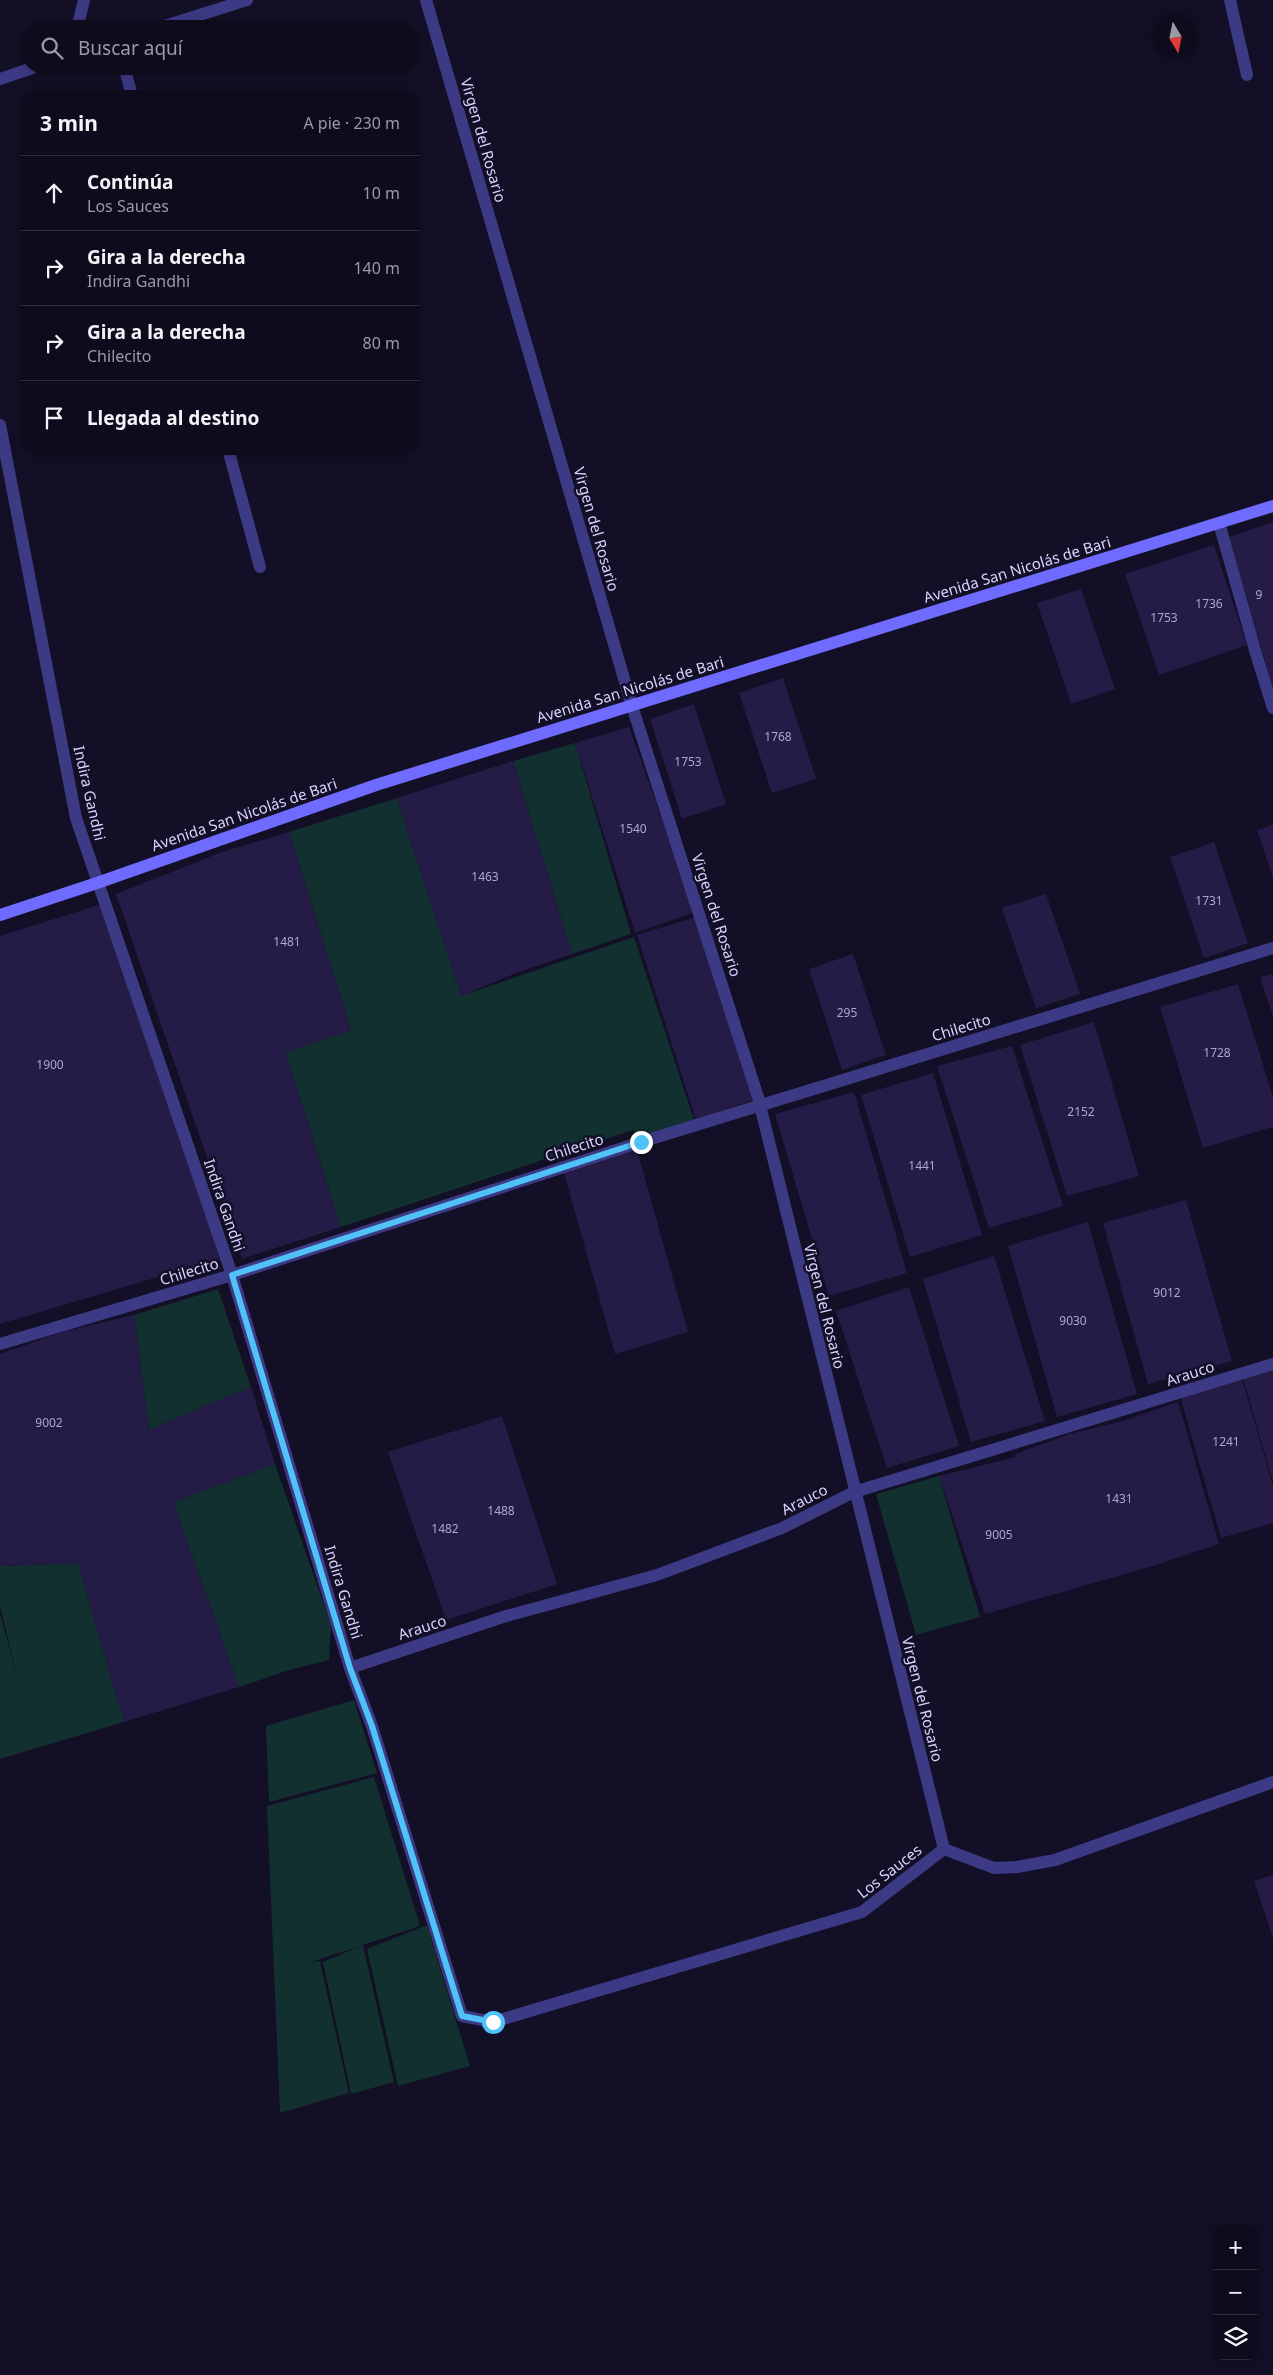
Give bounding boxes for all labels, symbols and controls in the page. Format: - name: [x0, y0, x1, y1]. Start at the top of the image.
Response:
- north arrow: [1153, 15, 1198, 60]
- search box: [20, 20, 420, 75]
- icon: search: [38, 34, 66, 62]
- text: Buscar aquí: [78, 35, 183, 61]
- street label: Virgen del Rosario: [457, 76, 511, 204]
- text: 3 min: [40, 109, 98, 137]
- text: A pie · 230 m: [303, 112, 400, 134]
- text: Continúa: [87, 169, 173, 195]
- icon: ahead: [40, 179, 68, 207]
- text: 10 m: [363, 182, 400, 204]
- text: Los Sauces: [87, 195, 169, 217]
- text: Gira a la derecha: [87, 244, 246, 270]
- icon: right: [40, 254, 68, 282]
- text: 140 m: [353, 257, 400, 279]
- text: Indira Gandhi: [87, 270, 190, 292]
- text: Gira a la derecha: [87, 319, 246, 345]
- icon: right: [40, 329, 68, 357]
- text: 80 m: [363, 332, 400, 354]
- text: Chilecito: [87, 345, 152, 367]
- icon: arrive: [40, 404, 68, 432]
- text: Llegada al destino: [87, 405, 259, 431]
- street label: Virgen del Rosario: [570, 465, 624, 593]
- street label: Avenida San Nicolás de Bari: [921, 531, 1113, 607]
- house number: 9: [1256, 586, 1263, 603]
- house number: 1736: [1195, 595, 1223, 612]
- house number: 1753: [1150, 609, 1178, 626]
- street label: Avenida San Nicolás de Bari: [534, 651, 726, 727]
- house number: 1768: [764, 728, 792, 745]
- street label: Indira Gandhi: [69, 744, 111, 842]
- house number: 1753: [674, 753, 702, 770]
- street label: Avenida San Nicolás de Bari: [149, 773, 339, 855]
- house number: 1540: [619, 820, 647, 837]
- street label: Virgen del Rosario: [688, 851, 746, 979]
- house number: 1463: [471, 868, 499, 885]
- house number: 1731: [1195, 892, 1223, 909]
- house number: 1481: [273, 933, 301, 950]
- house number: 295: [837, 1004, 857, 1021]
- street label: Chilecito: [929, 1009, 993, 1045]
- house number: 1728: [1203, 1044, 1231, 1061]
- house number: 1900: [36, 1056, 64, 1073]
- house number: 2152: [1067, 1103, 1095, 1120]
- street label: Chilecito: [542, 1128, 606, 1166]
- route end: [630, 1131, 653, 1154]
- street label: Indira Gandhi: [200, 1156, 250, 1254]
- house number: 1441: [908, 1157, 936, 1174]
- street label: Virgen del Rosario: [800, 1241, 850, 1371]
- street label: Chilecito: [157, 1253, 221, 1289]
- house number: 9012: [1153, 1284, 1181, 1301]
- house number: 9030: [1059, 1312, 1087, 1329]
- street label: Arauco: [1163, 1356, 1217, 1390]
- house number: 9002: [35, 1414, 63, 1431]
- house number: 1241: [1212, 1433, 1240, 1450]
- street label: Arauco: [777, 1479, 831, 1519]
- house number: 1431: [1105, 1490, 1133, 1507]
- house number: 1488: [487, 1502, 515, 1519]
- house number: 1482: [431, 1520, 459, 1537]
- house number: 9005: [985, 1526, 1013, 1543]
- street label: Indira Gandhi: [320, 1543, 368, 1641]
- street label: Arauco: [395, 1610, 449, 1644]
- street label: Virgen del Rosario: [898, 1634, 948, 1764]
- street label: Los Sauces: [853, 1839, 925, 1903]
- route start: [482, 2011, 505, 2034]
- map controls: [1213, 2225, 1258, 2360]
- button: +: [1213, 2225, 1258, 2270]
- button: −: [1213, 2270, 1258, 2315]
- button: layers: [1213, 2315, 1258, 2360]

